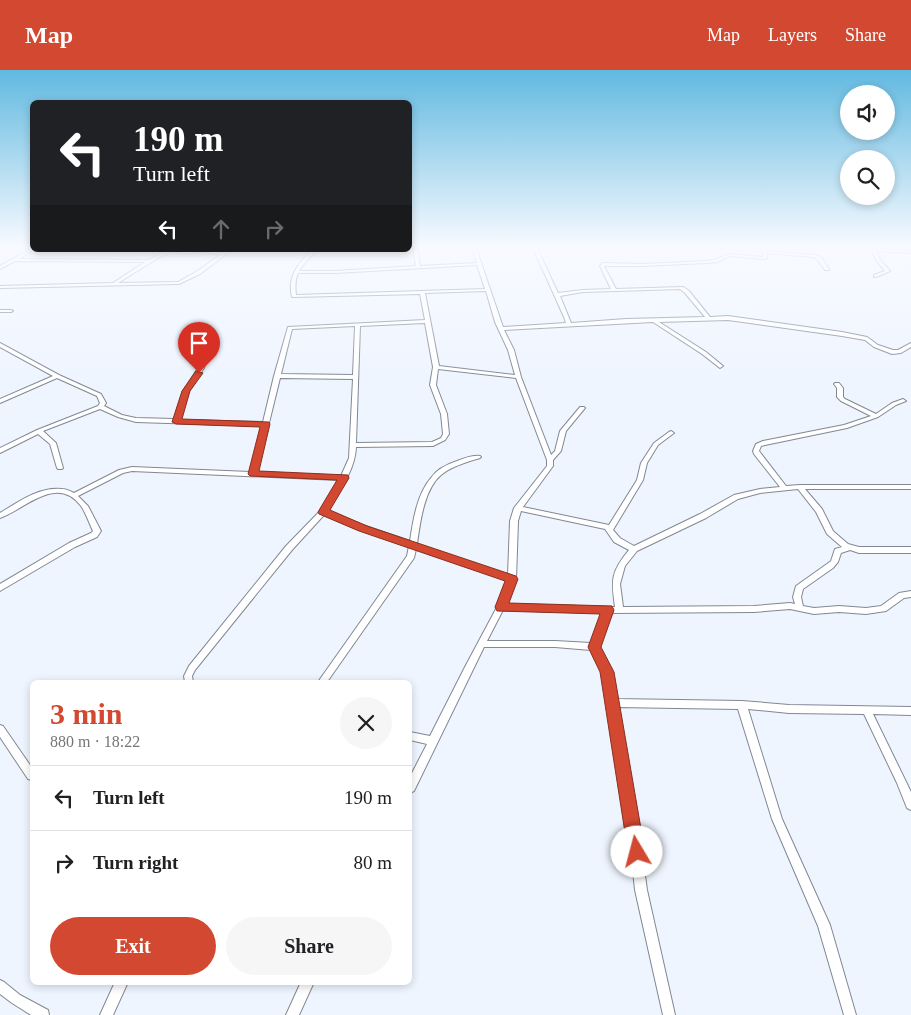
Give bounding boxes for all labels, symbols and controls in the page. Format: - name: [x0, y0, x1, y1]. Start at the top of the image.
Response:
- text: Map: [25, 22, 73, 48]
- text: Map: [707, 25, 740, 45]
- text: Layers: [768, 25, 817, 45]
- text: Share: [845, 25, 886, 45]
- map controls: [840, 85, 895, 205]
- button: sound: [840, 85, 895, 140]
- icon: left: [50, 120, 115, 185]
- text: 190 m: [133, 120, 223, 159]
- button: search: [840, 150, 895, 205]
- text: Turn left: [133, 161, 210, 186]
- icon: left: [154, 215, 182, 243]
- icon: ahead: [207, 215, 235, 243]
- icon: right: [260, 215, 288, 243]
- pin: [178, 322, 220, 373]
- icon: arrive: [185, 329, 213, 357]
- text: 3 min: [50, 697, 123, 730]
- button: close: [340, 697, 392, 749]
- text: 880 m · 18:22: [50, 733, 140, 750]
- icon: left: [50, 784, 78, 812]
- text: Turn left: [93, 787, 165, 808]
- text: 190 m: [344, 787, 392, 808]
- position arrow: [610, 825, 662, 877]
- icon: right: [50, 849, 78, 877]
- text: Turn right: [93, 852, 178, 873]
- text: 80 m: [353, 852, 392, 873]
- button: Exit: [50, 917, 216, 975]
- button: Share: [226, 917, 392, 975]

